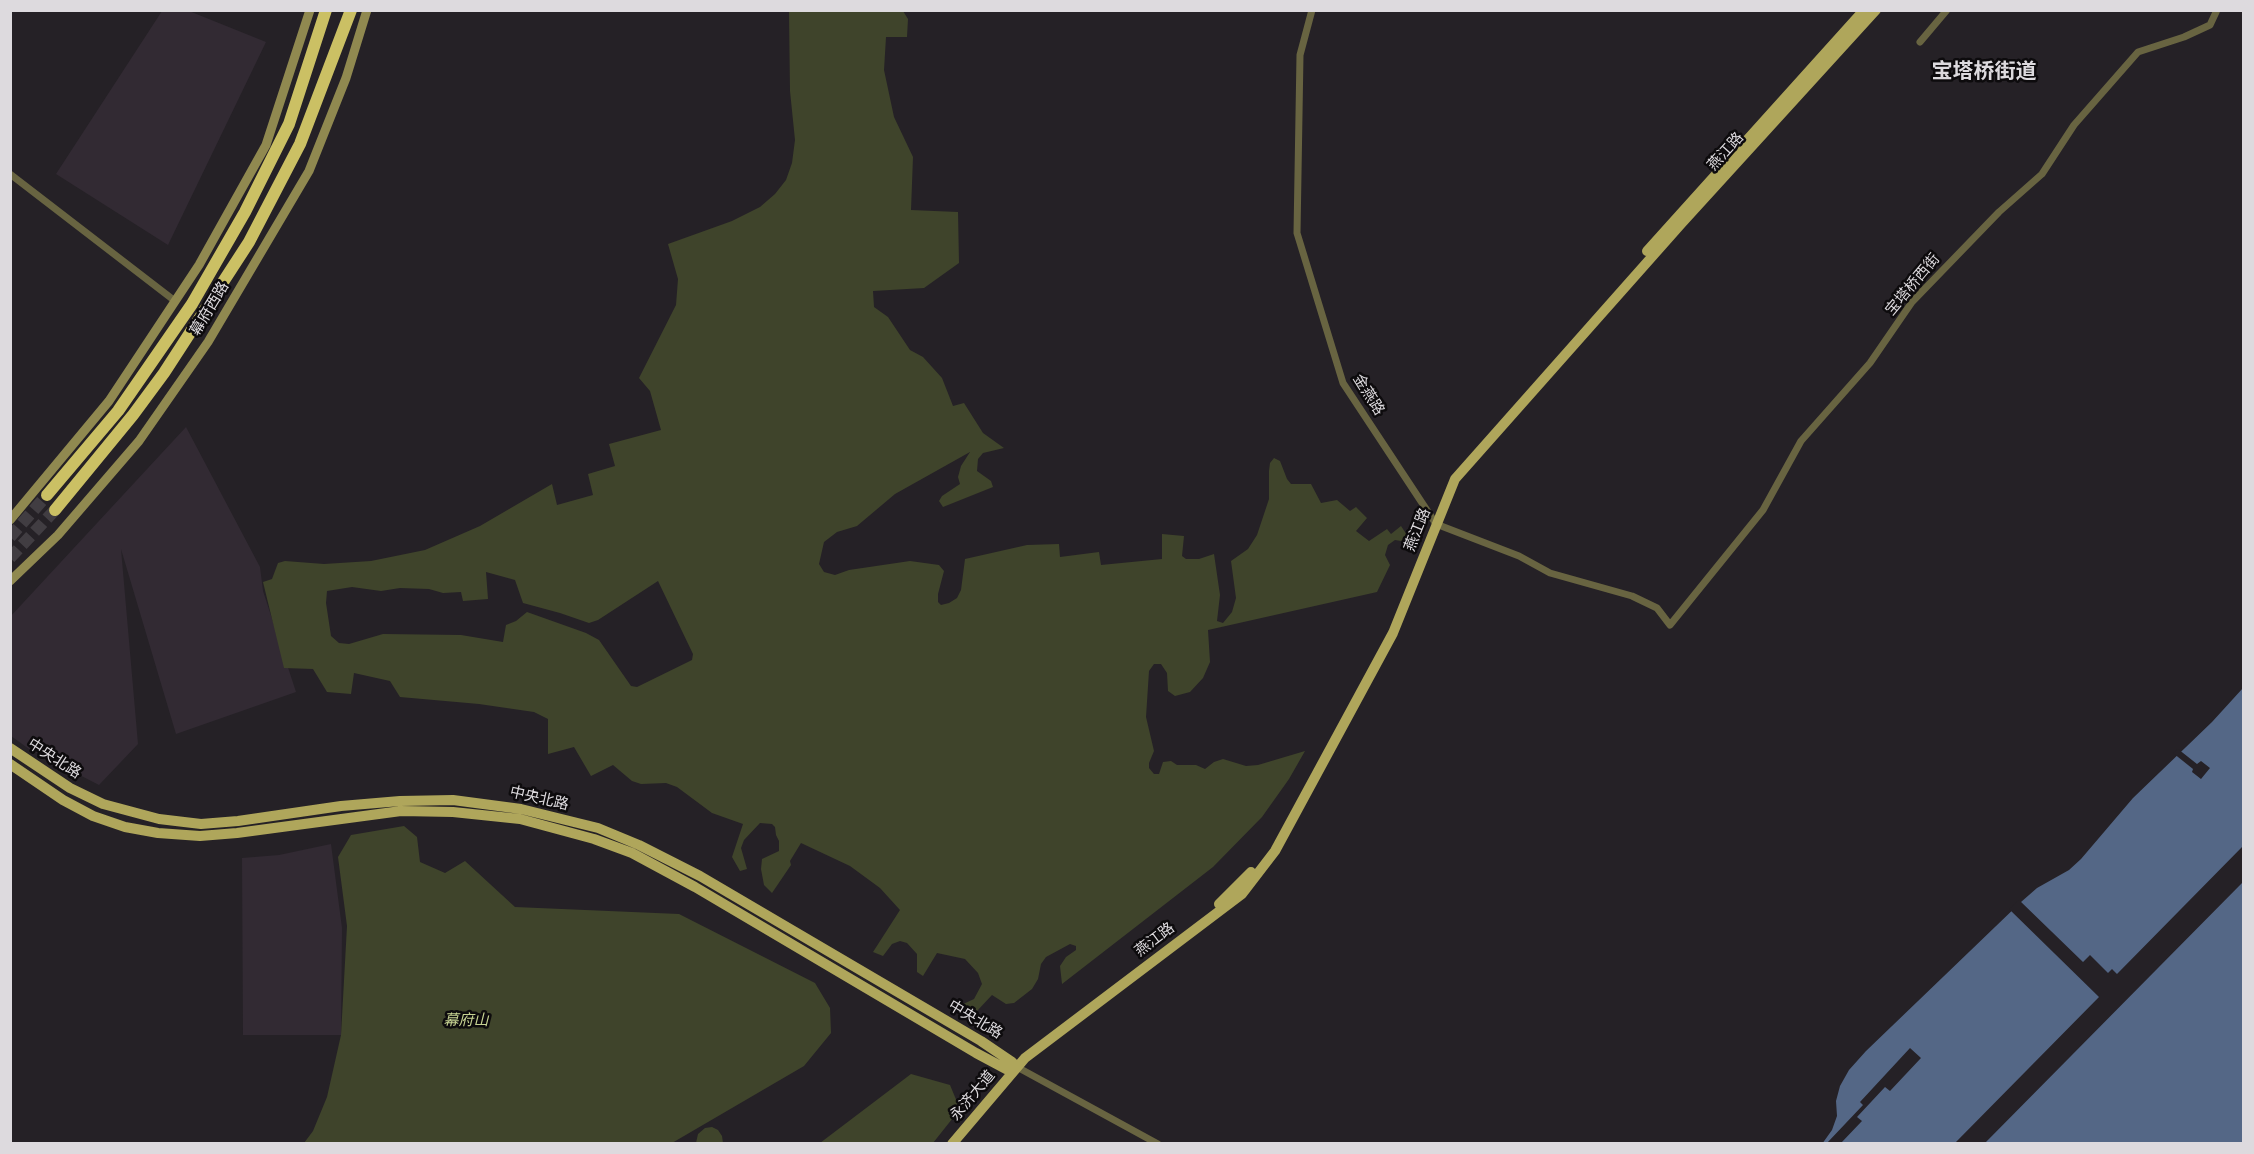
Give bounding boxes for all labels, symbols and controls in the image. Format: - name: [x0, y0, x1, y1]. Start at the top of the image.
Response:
- district label: 宝塔桥街道: [1932, 60, 2036, 86]
- street label: 燕江路: [1704, 129, 1748, 175]
- street label: 宝塔桥西街: [1882, 250, 1944, 320]
- street label: 幕府西路: [187, 279, 233, 339]
- street label: 金燕路: [1348, 371, 1388, 419]
- street label: 燕江路: [1401, 506, 1435, 554]
- street label: 中央北路: [24, 735, 84, 783]
- street label: 中央北路: [508, 783, 570, 815]
- street label: 燕江路: [1132, 919, 1178, 961]
- street label: 中央北路: [945, 997, 1005, 1043]
- park label: 幕府山: [444, 1012, 488, 1030]
- street label: 永济大道: [947, 1067, 999, 1125]

